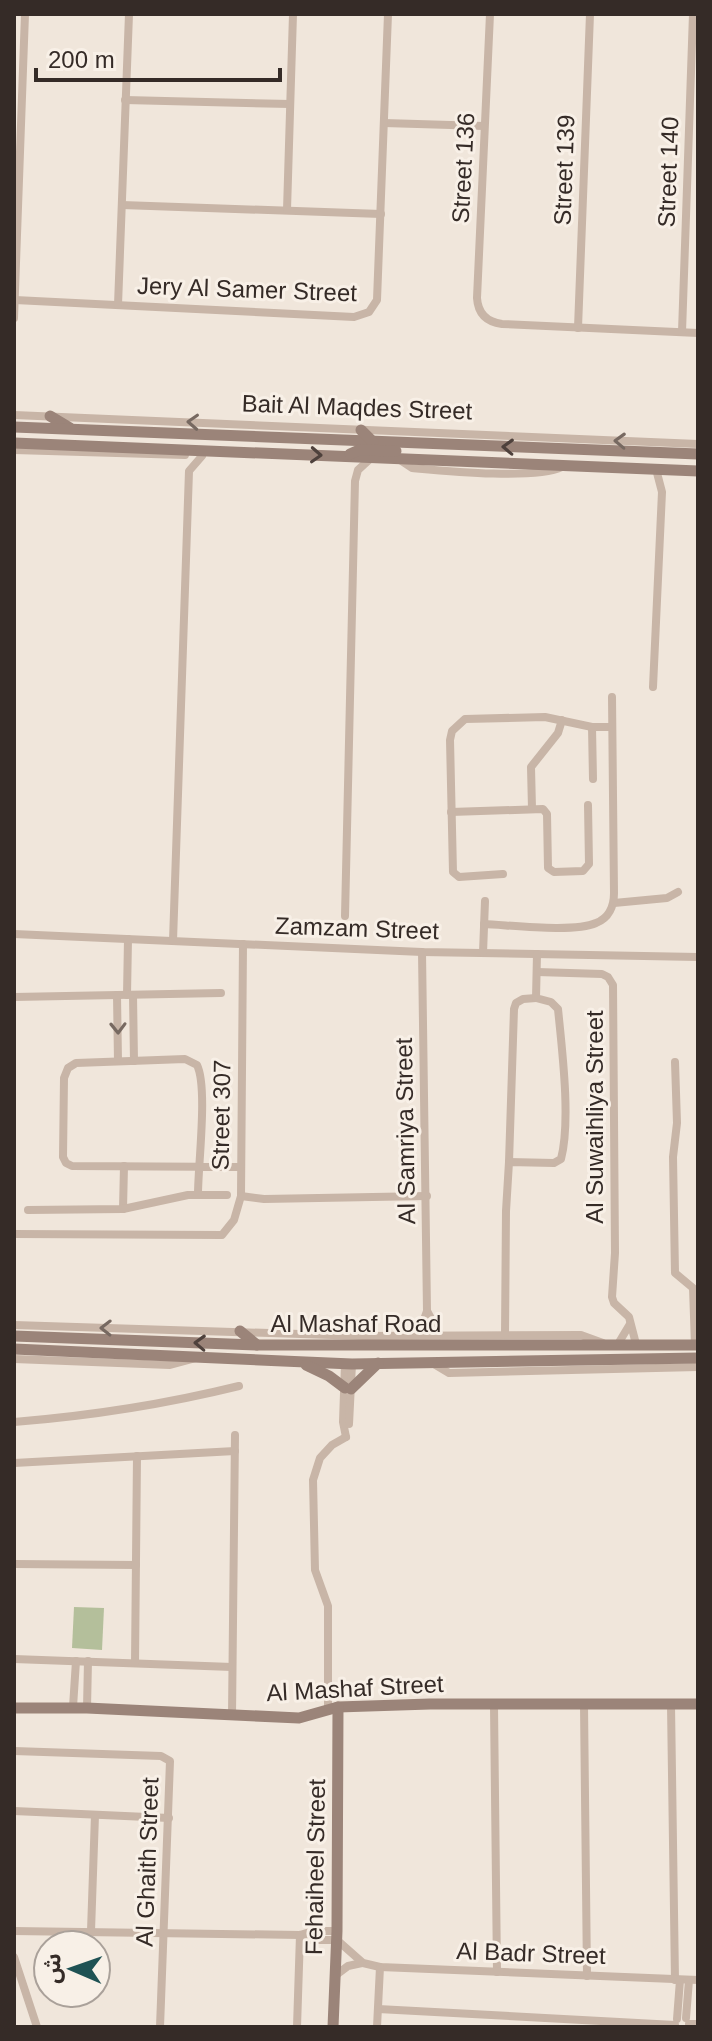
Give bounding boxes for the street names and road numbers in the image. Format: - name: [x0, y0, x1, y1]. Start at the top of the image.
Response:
- street label: Street 136: [447, 112, 479, 224]
- street label: Street 139: [549, 114, 579, 226]
- street label: Street 140: [653, 116, 683, 228]
- street label: Jery Al Samer Street: [137, 272, 358, 306]
- street label: Bait Al Maqdes Street: [241, 389, 473, 425]
- street label: Zamzam Street: [275, 912, 440, 944]
- street label: Al Suwaihliya Street: [581, 1010, 608, 1224]
- street label: Al Samriya Street: [390, 1037, 420, 1225]
- street label: Street 307: [207, 1059, 235, 1171]
- street label: Al Mashaf Road: [271, 1310, 441, 1337]
- street label: Al Mashaf Street: [266, 1670, 445, 1706]
- street label: Al Ghaith Street: [131, 1777, 163, 1947]
- street label: Fehaiheel Street: [300, 1778, 330, 1955]
- street label: Al Badr Street: [456, 1937, 606, 1969]

